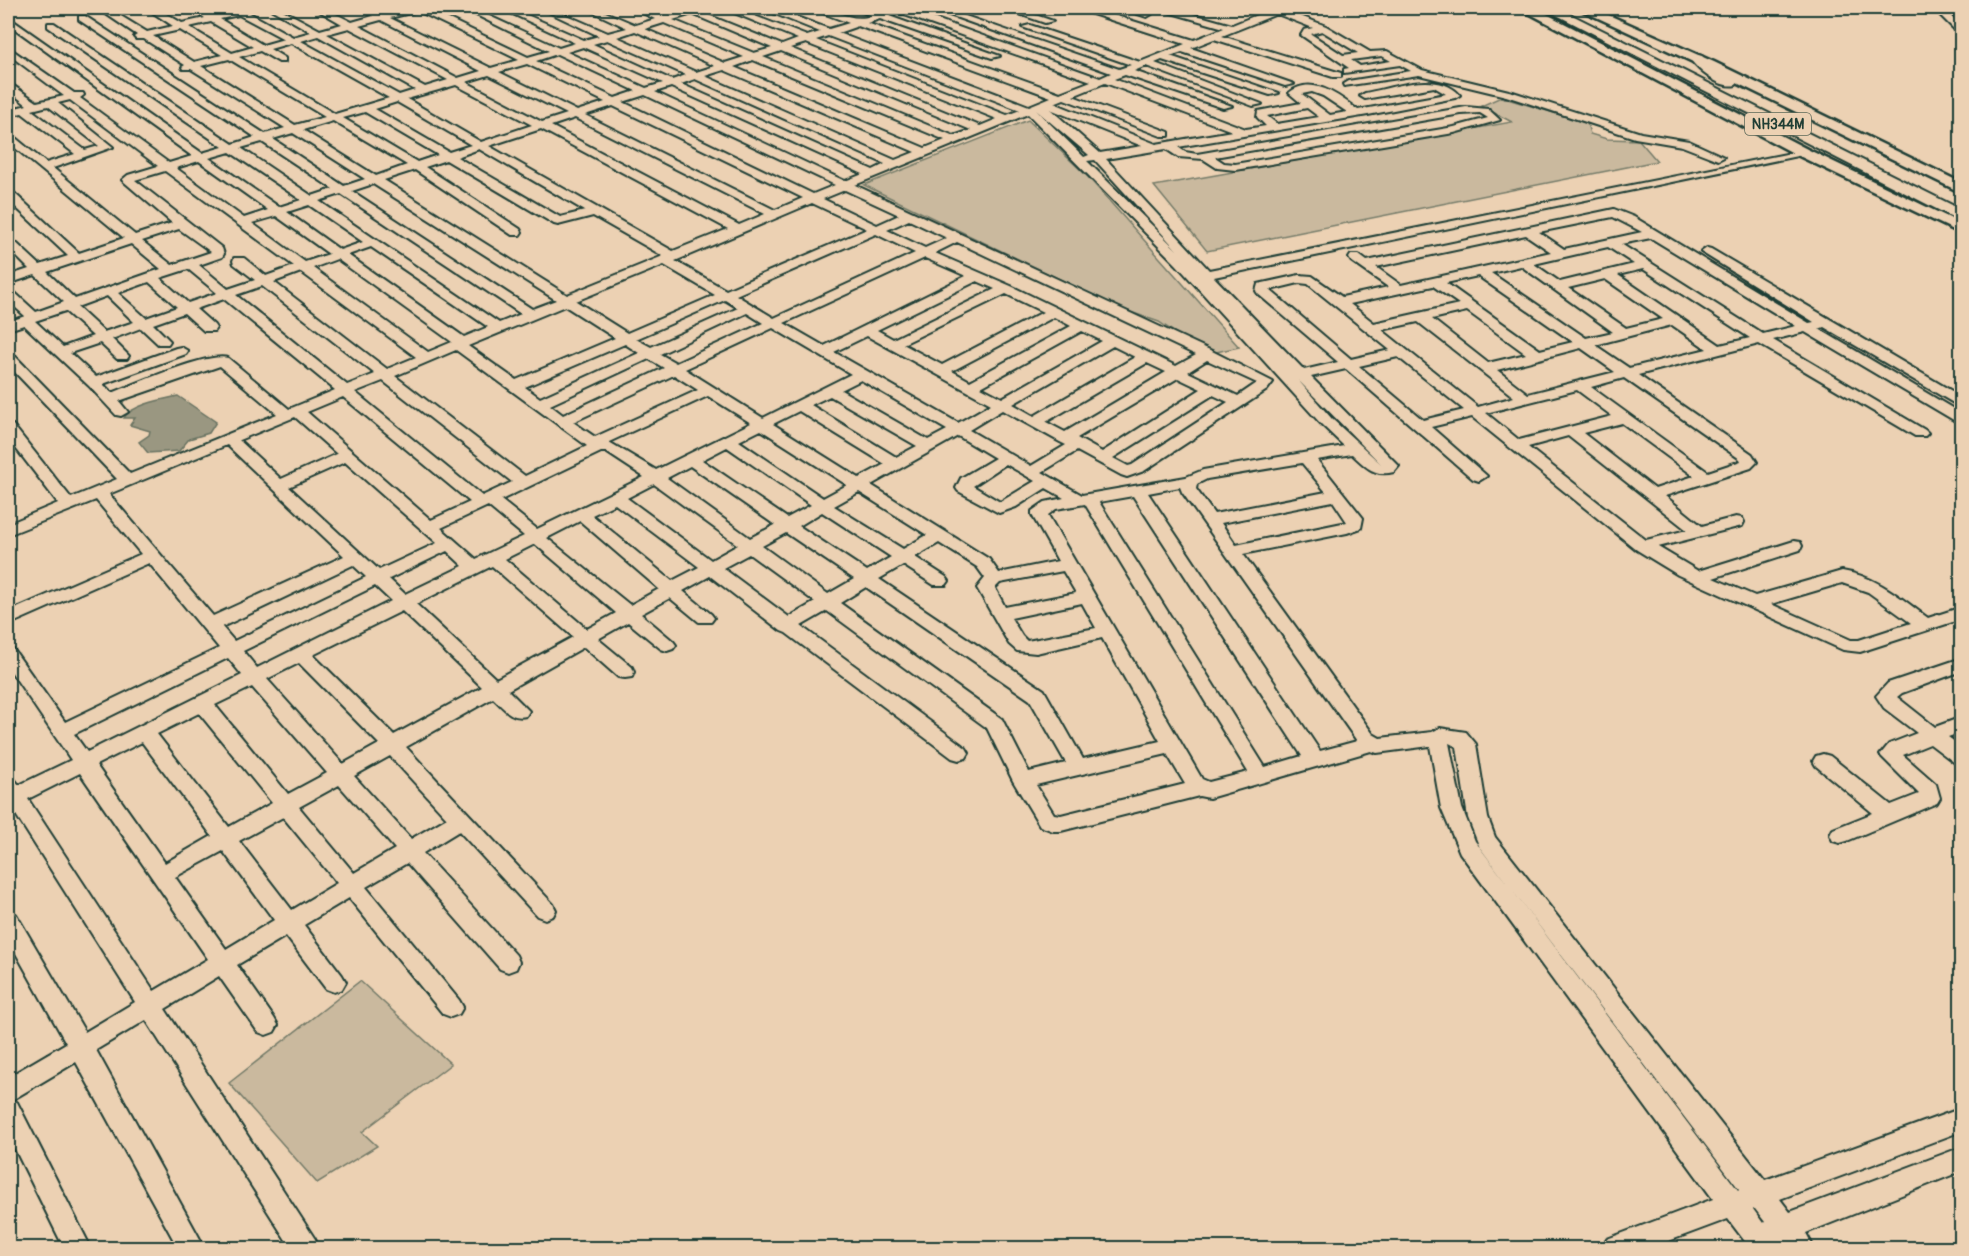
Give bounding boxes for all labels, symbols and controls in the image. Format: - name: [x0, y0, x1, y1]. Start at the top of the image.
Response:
- road number: NH344M: [1745, 113, 1811, 135]

